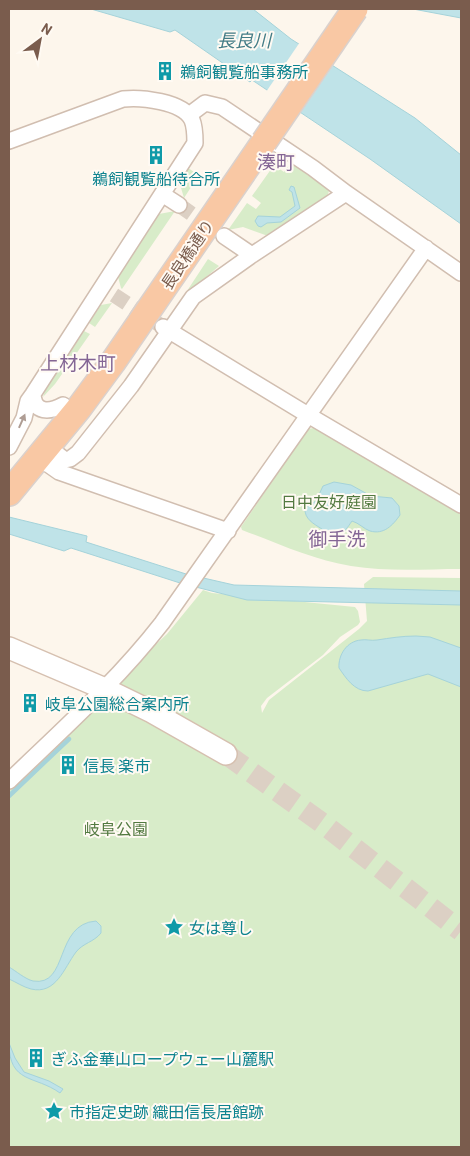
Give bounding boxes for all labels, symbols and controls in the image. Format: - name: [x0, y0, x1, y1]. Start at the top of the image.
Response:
- north arrow: [15, 15, 65, 65]
- text: N: [39, 19, 56, 38]
- water label: 長良川: [217, 29, 273, 51]
- building icon: 鵜飼観覧船事務所: [154, 60, 176, 82]
- place label: 鵜飼観覧船事務所: [180, 62, 308, 81]
- building icon: 鵜飼観覧船待合所: [145, 144, 167, 166]
- district label: 湊町: [257, 150, 295, 173]
- place label: 鵜飼観覧船待合所: [92, 169, 220, 188]
- street label: 長良橋通り: [157, 216, 217, 292]
- district label: 上材木町: [40, 351, 116, 374]
- one-way arrow: [19, 414, 27, 428]
- park label: 日中友好庭園: [281, 492, 377, 511]
- district label: 御手洗: [308, 527, 366, 550]
- building icon: 岐阜公園総合案内所: [19, 692, 41, 714]
- place label: 岐阜公園総合案内所: [45, 694, 189, 713]
- building icon: 信長 楽市: [57, 754, 79, 776]
- place label: 信長 楽市: [83, 756, 150, 775]
- park label: 岐阜公園: [84, 819, 148, 838]
- place icon: 女は尊し: [163, 916, 185, 938]
- place label: 女は尊し: [189, 918, 253, 937]
- building icon: ぎふ金華山ロープウェー山麓駅: [25, 1047, 47, 1069]
- place label: ぎふ金華山ロープウェー山麓駅: [51, 1049, 274, 1068]
- place icon: 市指定史跡 織田信長居館跡: [43, 1100, 65, 1122]
- place label: 市指定史跡 織田信長居館跡: [69, 1102, 264, 1121]

